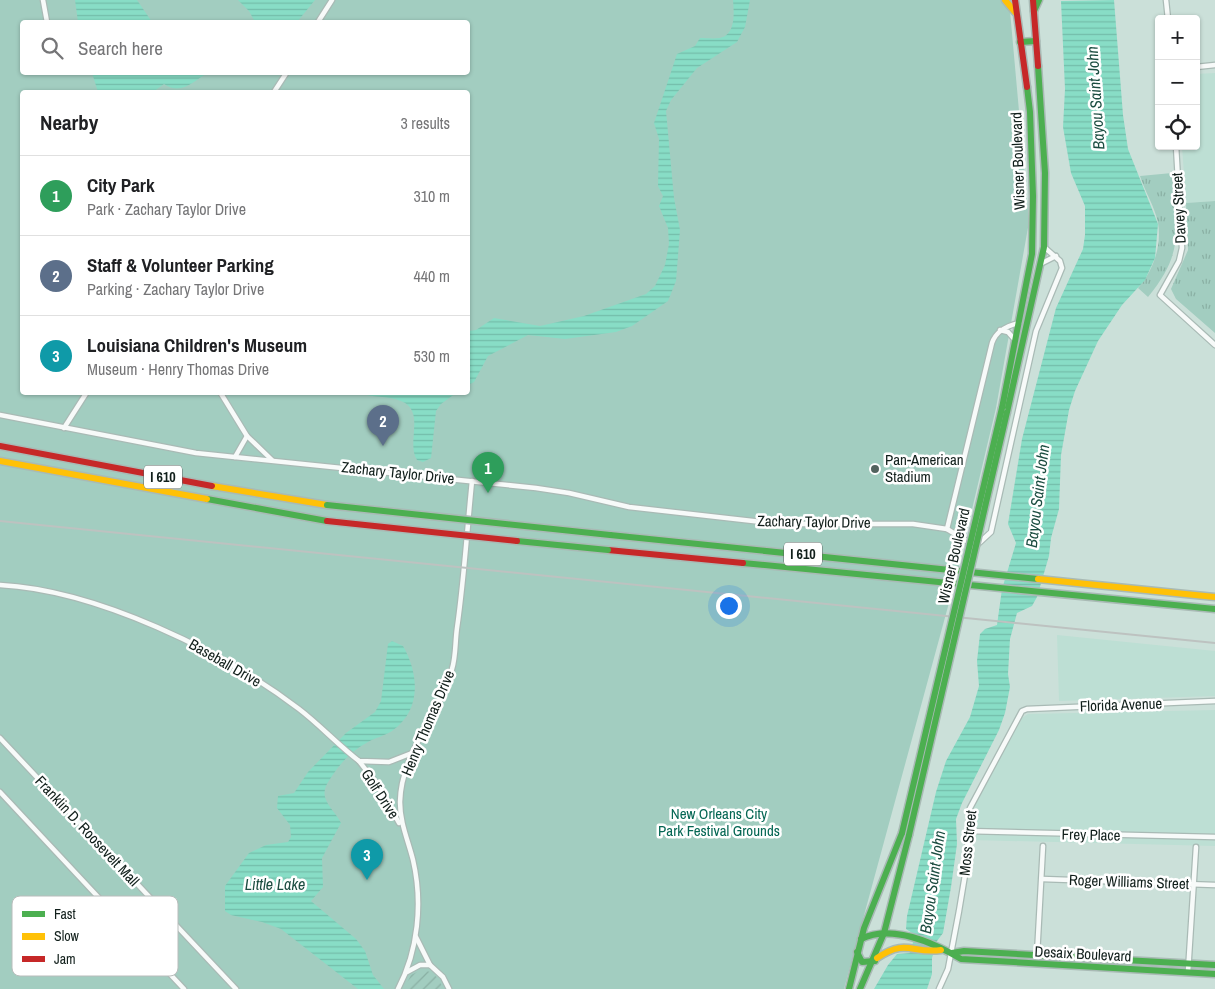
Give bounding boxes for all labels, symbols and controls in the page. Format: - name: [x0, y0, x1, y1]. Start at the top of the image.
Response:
- map controls: [1155, 15, 1200, 150]
- button: +: [1155, 15, 1200, 60]
- search box: [20, 20, 470, 75]
- icon: search: [38, 34, 66, 62]
- text: Search here: [78, 35, 163, 61]
- water label: Bayou Saint John: [1080, 46, 1110, 150]
- button: −: [1155, 60, 1200, 105]
- button: locate: [1155, 105, 1200, 150]
- text: Nearby: [40, 108, 98, 137]
- text: 3 results: [400, 112, 450, 134]
- street label: Wisner Boulevard: [1005, 112, 1030, 210]
- street label: Davey Street: [1166, 171, 1191, 244]
- text: City Park: [87, 172, 155, 198]
- text: 1: [52, 185, 60, 207]
- text: 310 m: [414, 185, 450, 207]
- text: Park · Zachary Taylor Drive: [87, 198, 246, 220]
- text: Staff & Volunteer Parking: [87, 252, 274, 278]
- text: 2: [52, 265, 60, 287]
- text: 440 m: [414, 265, 450, 287]
- text: Parking · Zachary Taylor Drive: [87, 278, 264, 300]
- text: Louisiana Children's Museum: [87, 332, 307, 358]
- text: 3: [52, 345, 60, 367]
- text: 530 m: [414, 345, 450, 367]
- text: Museum · Henry Thomas Drive: [87, 358, 269, 380]
- pin: 2: [367, 405, 399, 446]
- water label: Bayou Saint John: [1020, 443, 1054, 549]
- place label: Pan-American Stadium: [885, 449, 964, 487]
- pin: 1: [472, 452, 504, 493]
- street label: Zachary Taylor Drive: [341, 456, 456, 489]
- marker: Pan-American Stadium: [869, 463, 881, 475]
- road number: I 610: [144, 466, 182, 488]
- street label: Wisner Boulevard: [932, 506, 975, 606]
- street label: Zachary Taylor Drive: [757, 510, 871, 533]
- road number: I 610: [784, 542, 822, 566]
- your location: [716, 593, 742, 619]
- street label: Baseball Drive: [185, 633, 265, 692]
- street label: Henry Thomas Drive: [396, 666, 459, 779]
- street label: Florida Avenue: [1079, 693, 1163, 716]
- street label: Golf Drive: [357, 765, 404, 823]
- street label: Franklin D. Roosevelt Mall: [31, 771, 144, 891]
- park label: New Orleans City Park Festival Grounds: [658, 803, 780, 841]
- street label: Moss Street: [954, 809, 981, 877]
- street label: Frey Place: [1061, 823, 1121, 846]
- water label: Bayou Saint John: [914, 829, 950, 935]
- pin: 3: [351, 839, 383, 880]
- street label: Roger Williams Street: [1069, 869, 1190, 894]
- water label: Little Lake: [245, 873, 305, 895]
- legend: [12, 896, 178, 976]
- text: Fast: [54, 905, 76, 923]
- text: Slow: [54, 927, 80, 945]
- street label: Desaix Boulevard: [1034, 940, 1132, 967]
- text: Jam: [54, 950, 76, 968]

